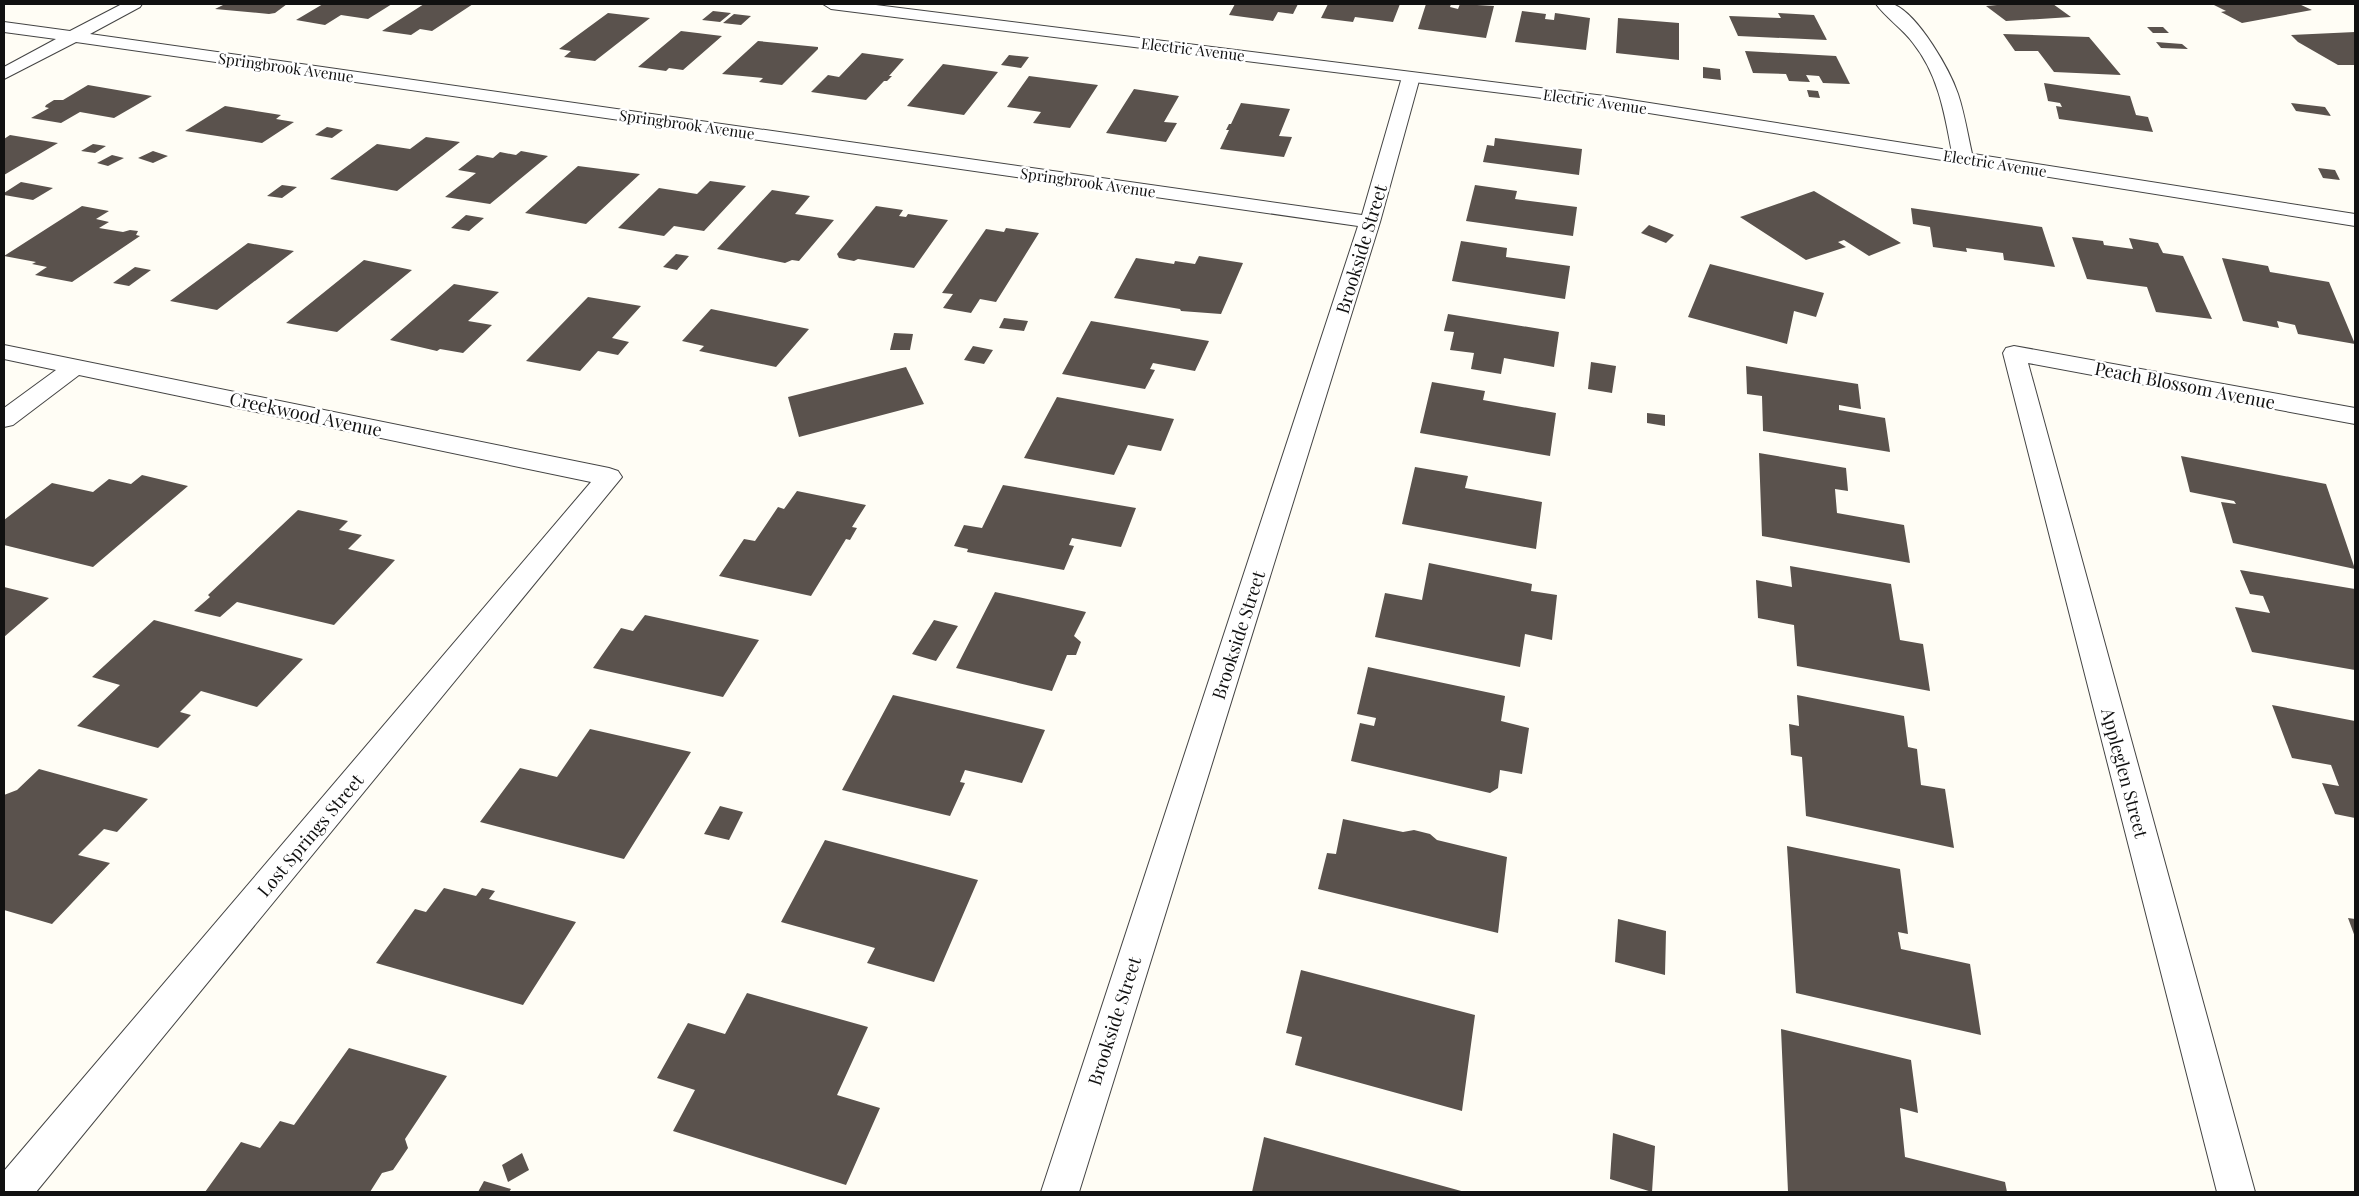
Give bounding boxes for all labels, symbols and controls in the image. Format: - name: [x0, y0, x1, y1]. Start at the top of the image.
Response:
- street label: Electric Avenue: [1140, 33, 1246, 65]
- street label: Springbrook Avenue: [217, 48, 355, 86]
- street label: Electric Avenue: [1542, 84, 1648, 118]
- street label: Springbrook Avenue: [618, 105, 756, 143]
- street label: Electric Avenue: [1942, 145, 2048, 181]
- street label: Springbrook Avenue: [1019, 163, 1157, 201]
- street label: Brookside Street: [1330, 181, 1392, 317]
- street label: Peach Blossom Avenue: [2093, 356, 2277, 414]
- street label: Creekwood Avenue: [228, 386, 384, 442]
- street label: Brookside Street: [1206, 567, 1270, 702]
- street label: Appleglen Street: [2096, 704, 2154, 841]
- street label: Lost Springs Street: [252, 768, 369, 901]
- street label: Brookside Street: [1082, 953, 1146, 1088]

